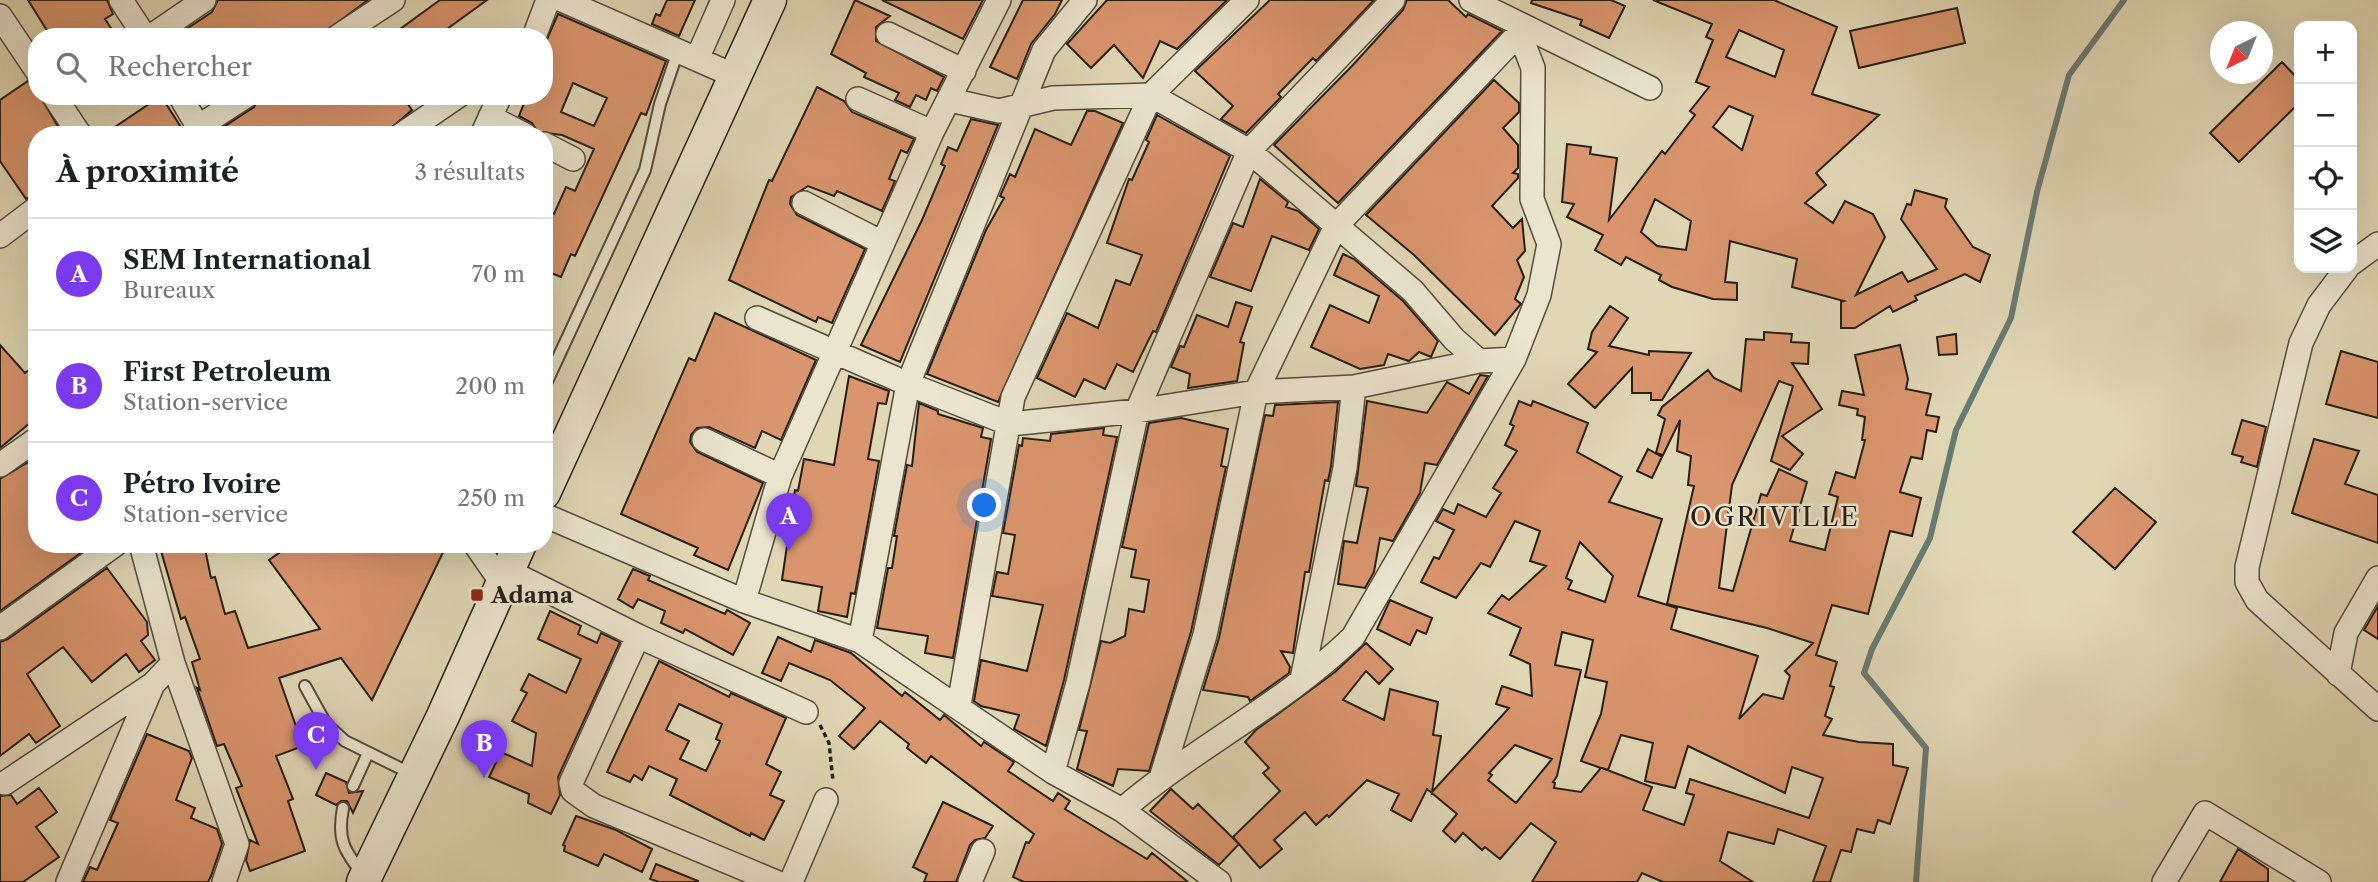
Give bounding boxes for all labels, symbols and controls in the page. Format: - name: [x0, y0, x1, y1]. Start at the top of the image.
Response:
- north arrow: [2210, 21, 2273, 84]
- map controls: [2294, 21, 2357, 273]
- button: +: [2294, 21, 2357, 84]
- search box: [28, 28, 553, 105]
- icon: search: [52, 48, 90, 86]
- text: Rechercher: [108, 51, 252, 83]
- button: −: [2294, 84, 2357, 147]
- button: locate: [2294, 147, 2357, 210]
- text: À proximité: [56, 153, 239, 190]
- text: 3 résultats: [415, 158, 525, 186]
- button: layers: [2294, 210, 2357, 273]
- text: SEM International: [123, 244, 371, 276]
- text: A: [70, 260, 88, 288]
- text: 70 m: [472, 260, 525, 288]
- text: Bureaux: [123, 276, 215, 304]
- text: First Petroleum: [123, 356, 331, 388]
- text: B: [70, 372, 88, 400]
- text: 200 m: [455, 372, 525, 400]
- text: Station-service: [123, 388, 288, 416]
- text: Pétro Ivoire: [123, 468, 281, 500]
- text: C: [70, 484, 88, 512]
- text: 250 m: [457, 484, 525, 512]
- your location: [967, 488, 1001, 522]
- pin: A: [766, 493, 812, 551]
- text: Station-service: [123, 500, 288, 528]
- district label: OGRIVILLE: [1690, 501, 1860, 533]
- place label: Adama: [490, 581, 574, 609]
- marker: Adama: [469, 587, 485, 603]
- pin: C: [293, 712, 339, 770]
- pin: B: [461, 720, 507, 778]

